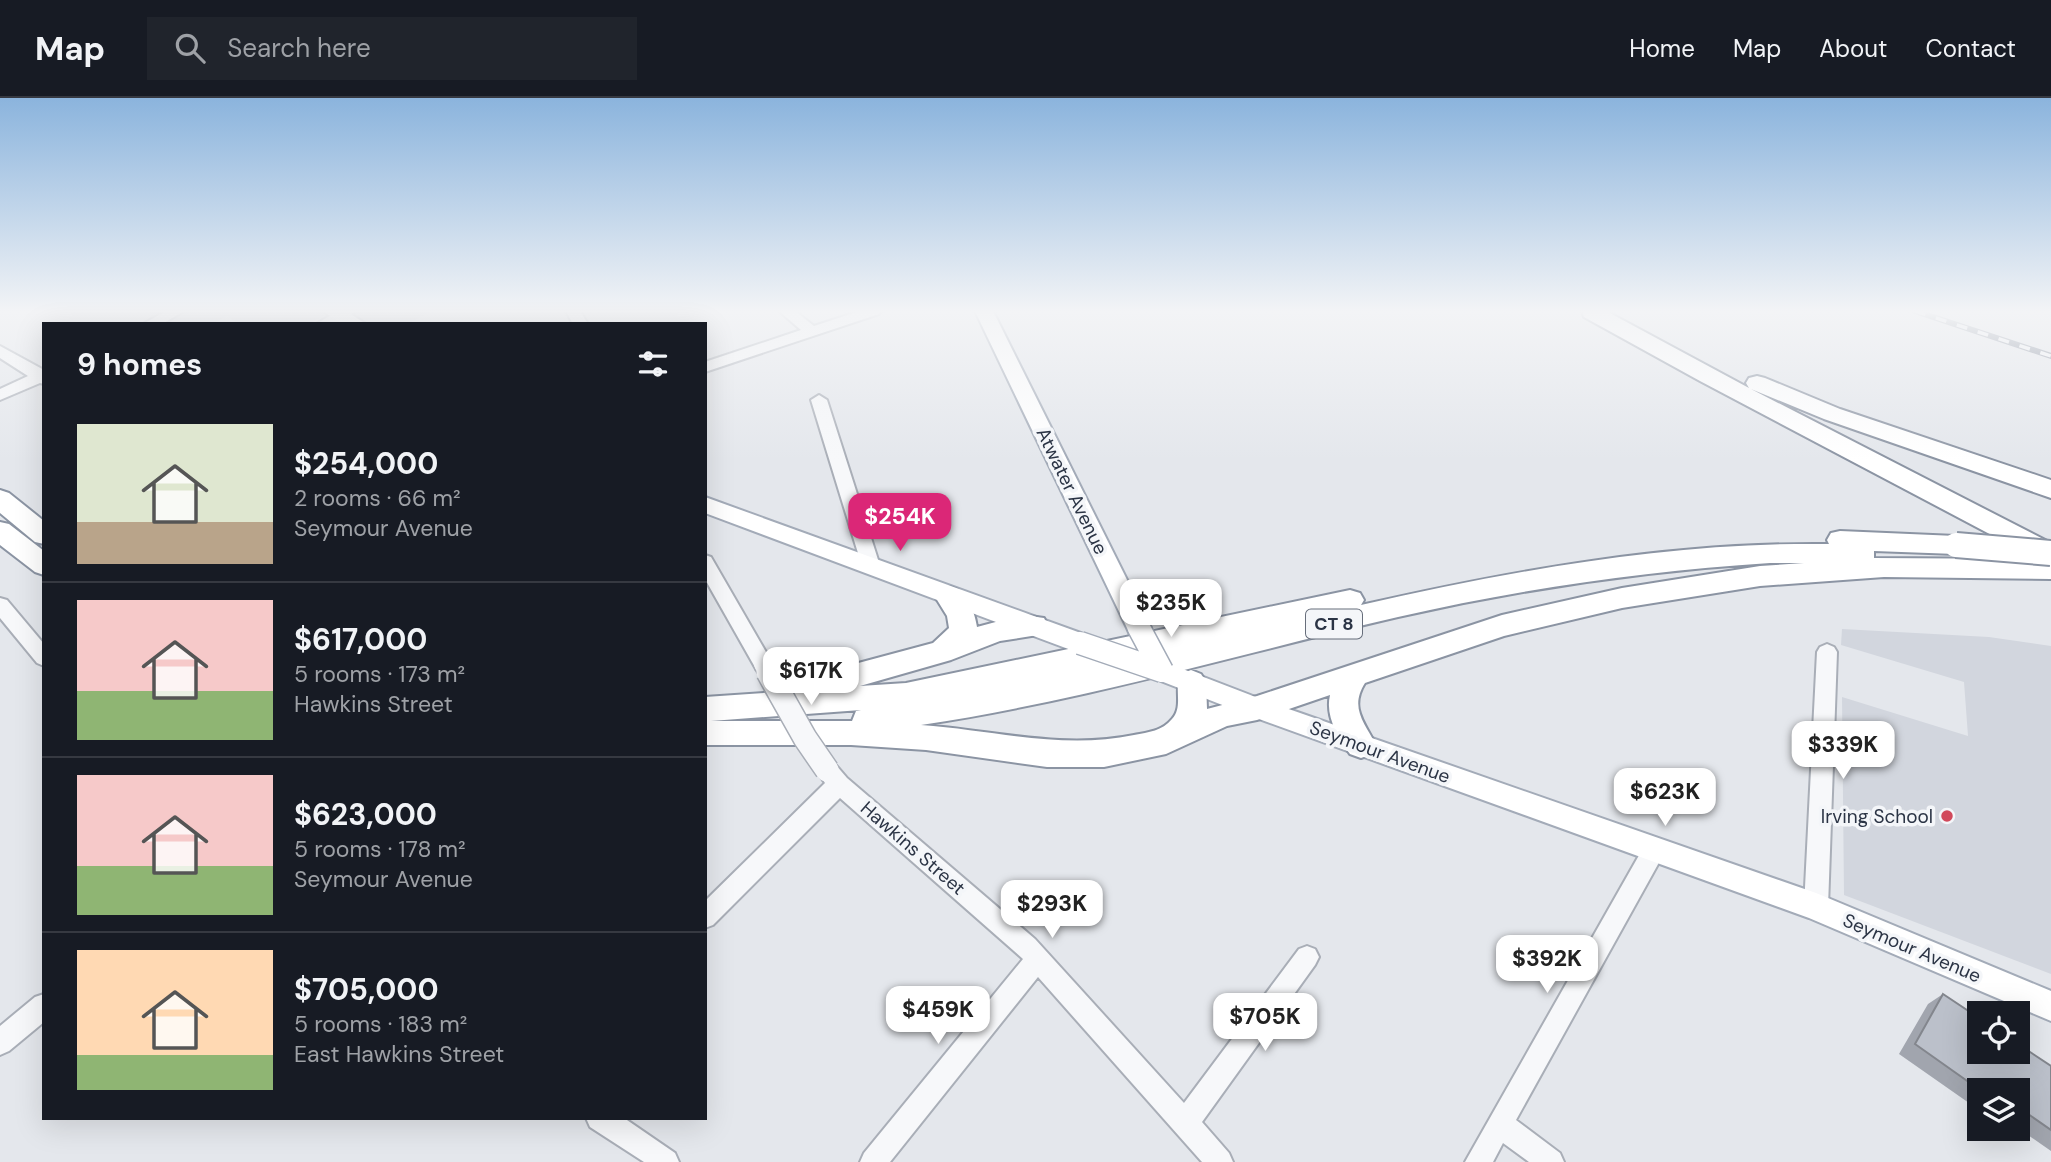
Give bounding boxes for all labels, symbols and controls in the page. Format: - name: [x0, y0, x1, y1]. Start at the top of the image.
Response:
- search box: [147, 17, 637, 80]
- text: Map: [35, 27, 105, 70]
- icon: search: [171, 29, 209, 67]
- text: Search here: [227, 31, 371, 65]
- text: Home: [1629, 33, 1695, 64]
- text: Map: [1733, 33, 1781, 64]
- text: About: [1819, 33, 1888, 64]
- text: Contact: [1926, 33, 2016, 64]
- text: 9 homes: [77, 345, 202, 384]
- icon: filters: [634, 345, 672, 383]
- street label: Atwater Avenue: [1030, 423, 1114, 559]
- text: $254,000: [294, 444, 438, 483]
- icon: home: [133, 452, 217, 536]
- text: 2 rooms · 66 m²: [294, 483, 461, 513]
- pin: $254K: [851, 494, 949, 553]
- text: $254K: [864, 501, 936, 531]
- text: Seymour Avenue: [294, 513, 473, 543]
- pin: $235K: [1122, 580, 1220, 639]
- text: $235K: [1136, 587, 1206, 617]
- road number: CT 8: [1306, 610, 1362, 638]
- text: $617,000: [294, 620, 427, 659]
- icon: home: [133, 628, 217, 712]
- pin: $617K: [762, 648, 860, 707]
- text: $617K: [779, 655, 843, 685]
- text: 5 rooms · 173 m²: [294, 659, 465, 689]
- text: Hawkins Street: [294, 689, 453, 719]
- street label: Seymour Avenue: [1306, 715, 1454, 789]
- pin: $339K: [1794, 722, 1892, 781]
- text: $339K: [1808, 729, 1878, 759]
- pin: $623K: [1616, 768, 1714, 828]
- text: $623K: [1630, 776, 1700, 806]
- text: $623,000: [294, 795, 437, 834]
- street label: Hawkins Street: [855, 796, 971, 900]
- icon: home: [133, 803, 217, 887]
- place label: Irving School: [1821, 804, 1933, 829]
- marker: Irving School: [1939, 808, 1955, 824]
- text: 5 rooms · 178 m²: [294, 834, 466, 864]
- text: Seymour Avenue: [294, 864, 473, 894]
- pin: $293K: [1003, 880, 1101, 940]
- text: $293K: [1017, 888, 1087, 918]
- street label: Seymour Avenue: [1839, 908, 1985, 988]
- pin: $392K: [1498, 936, 1596, 995]
- text: $392K: [1512, 943, 1582, 973]
- text: $705,000: [294, 970, 439, 1009]
- icon: home: [133, 978, 217, 1062]
- pin: $459K: [889, 986, 987, 1046]
- pin: $705K: [1216, 993, 1314, 1053]
- text: $459K: [902, 994, 974, 1024]
- text: $705K: [1229, 1001, 1301, 1031]
- map controls: [1967, 1001, 2030, 1141]
- button: locate: [1967, 1001, 2030, 1064]
- text: 5 rooms · 183 m²: [294, 1009, 467, 1039]
- text: East Hawkins Street: [294, 1039, 504, 1069]
- button: layers: [1967, 1078, 2030, 1141]

